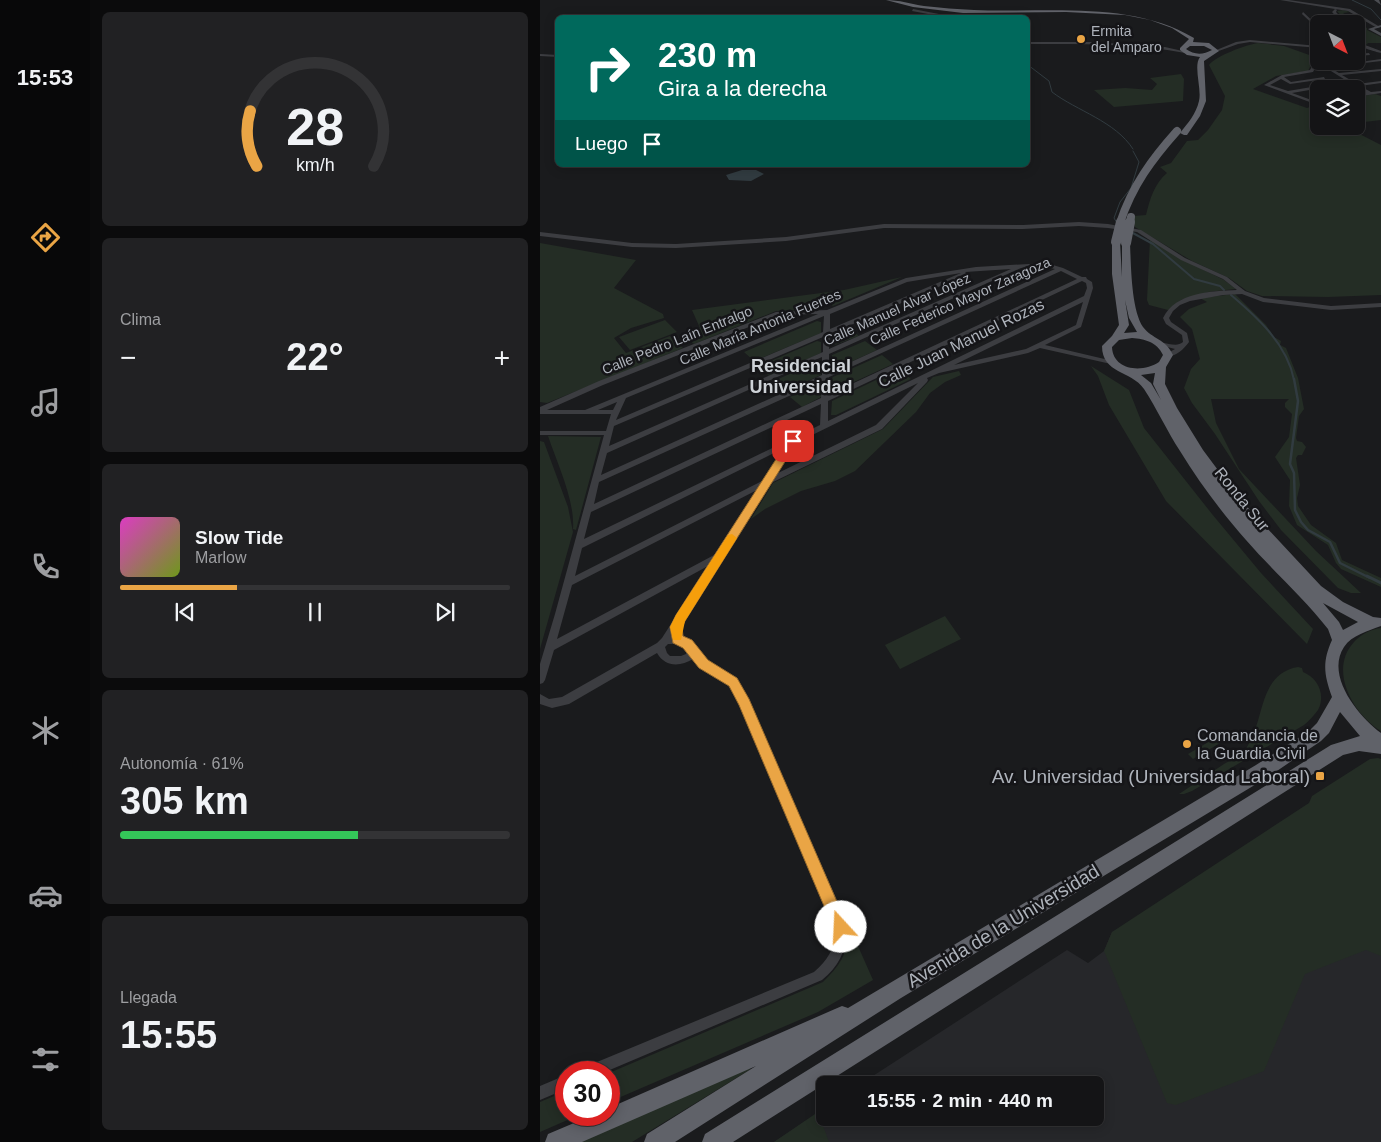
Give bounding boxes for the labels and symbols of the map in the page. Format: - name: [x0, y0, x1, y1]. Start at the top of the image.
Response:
- north arrow: [1310, 15, 1365, 70]
- place label: Ermita del Amparo: [1091, 23, 1162, 55]
- marker: Ermita del Amparo: [1075, 33, 1087, 45]
- street label: Calle Federico Mayor Zaragoza: [867, 254, 1053, 348]
- street label: Calle Manuel Alvar López: [821, 269, 973, 349]
- street label: Calle María Antonia Fuertes: [677, 286, 843, 368]
- street label: Calle Juan Manuel Rozas: [875, 295, 1047, 391]
- street label: Calle Pedro Laín Entralgo: [600, 302, 755, 377]
- district label: Residencial Universidad: [749, 356, 853, 397]
- pin: [772, 420, 814, 462]
- street label: Ronda Sur: [1211, 464, 1273, 535]
- place label: Comandancia de la Guardia Civil: [1197, 727, 1318, 762]
- marker: Comandancia de la Guardia Civil: [1181, 738, 1193, 750]
- place label: Av. Universidad (Universidad Laboral): [992, 766, 1310, 787]
- marker: Av. Universidad (Universidad Laboral): [1314, 770, 1326, 782]
- street label: Avenida de la Universidad: [903, 860, 1103, 992]
- position arrow: [814, 900, 866, 952]
- speed limit sign: 30: [555, 1061, 620, 1126]

